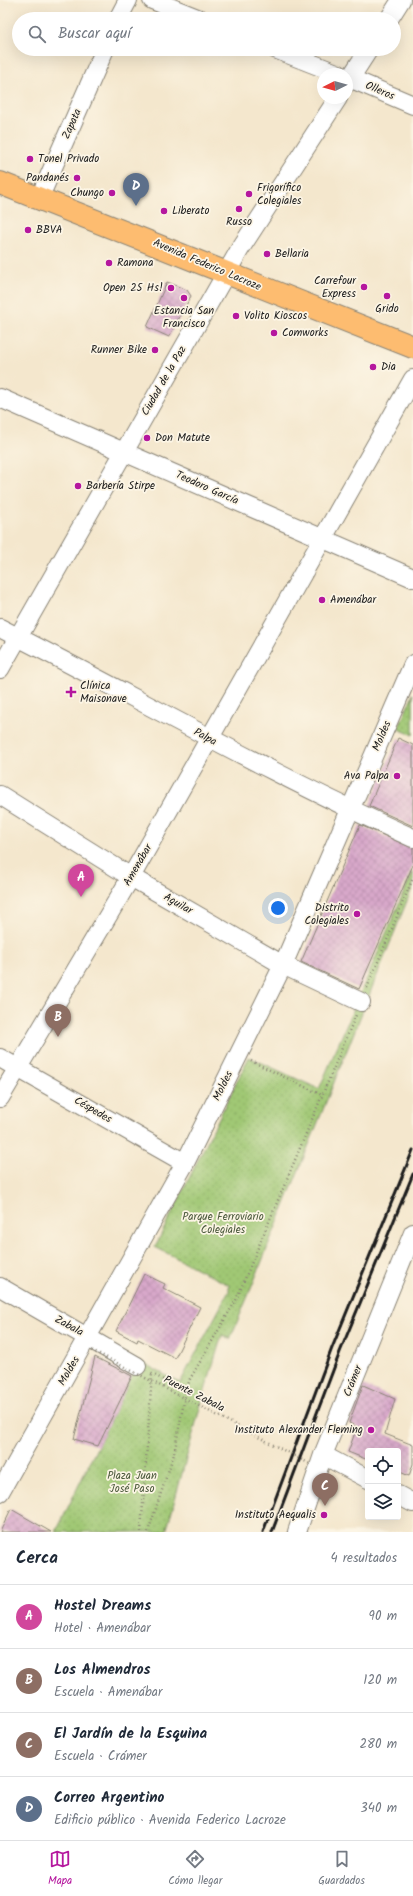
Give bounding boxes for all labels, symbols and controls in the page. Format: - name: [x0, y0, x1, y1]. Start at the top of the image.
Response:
- search box: [12, 12, 401, 56]
- text: Buscar aquí: [58, 22, 131, 46]
- icon: search: [26, 23, 48, 45]
- north arrow: [317, 68, 353, 104]
- street label: Olleros: [362, 77, 398, 105]
- street label: Zapata: [57, 106, 87, 142]
- place label: Tonel Privado: [38, 150, 99, 168]
- marker: Tonel Privado: [25, 154, 35, 164]
- place label: Pandanés: [26, 169, 69, 187]
- marker: Pandanés: [72, 173, 82, 183]
- pin: D: [123, 173, 149, 206]
- place label: Frigorífico Colegiales: [257, 179, 302, 210]
- place label: Chungo: [70, 184, 104, 202]
- marker: Chungo: [107, 188, 117, 198]
- marker: Frigorífico Colegiales: [244, 189, 254, 199]
- place label: Liberato: [172, 202, 209, 220]
- marker: Russo: [234, 204, 244, 214]
- marker: Liberato: [159, 206, 169, 216]
- place label: Russo: [226, 213, 252, 231]
- place label: BBVA: [36, 221, 63, 239]
- marker: BBVA: [23, 225, 33, 235]
- street label: Avenida Federico Lacroze: [150, 234, 264, 296]
- place label: Bellaria: [275, 245, 309, 263]
- marker: Bellaria: [262, 249, 272, 259]
- place label: Ramona: [117, 254, 153, 272]
- marker: Ramona: [104, 258, 114, 268]
- place label: Carrefour Express: [314, 272, 357, 303]
- place label: Open 25 Hs!: [103, 279, 163, 297]
- marker: Carrefour Express: [359, 282, 369, 292]
- marker: Open 25 Hs!: [166, 283, 176, 293]
- marker: Grido: [382, 291, 392, 301]
- marker: Estancia San Francisco: [179, 293, 189, 303]
- place label: Grido: [375, 300, 399, 318]
- place label: Estancia San Francisco: [154, 302, 214, 333]
- place label: Volito Kioscos: [244, 307, 307, 325]
- marker: Volito Kioscos: [231, 311, 241, 321]
- place label: Comworks: [282, 324, 329, 342]
- marker: Comworks: [269, 328, 279, 338]
- place label: Runner Bike: [91, 341, 147, 359]
- street label: Ciudad de la Paz: [137, 343, 191, 419]
- marker: Runner Bike: [150, 345, 160, 355]
- place label: Dia: [381, 358, 396, 376]
- marker: Dia: [368, 362, 378, 372]
- place label: Don Matute: [155, 429, 210, 447]
- marker: Don Matute: [142, 433, 152, 443]
- street label: Teodoro García: [172, 466, 242, 510]
- place label: Barbería Stirpe: [86, 477, 155, 495]
- marker: Barbería Stirpe: [73, 481, 83, 491]
- place label: Amenábar: [330, 591, 377, 609]
- marker: Amenábar: [317, 595, 327, 605]
- place label: Clínica Maisonave: [80, 677, 127, 708]
- marker: Clínica Maisonave: [65, 686, 77, 698]
- street label: Moldes: [368, 718, 397, 754]
- street label: Palpa: [190, 723, 220, 751]
- place label: Ava Palpa: [344, 767, 389, 785]
- marker: Ava Palpa: [392, 771, 402, 781]
- street label: Amenábar: [119, 839, 158, 889]
- pin: A: [68, 864, 94, 897]
- street label: Aguilar: [160, 888, 197, 920]
- your location: [268, 898, 288, 918]
- place label: Distrito Colegiales: [304, 899, 349, 930]
- marker: Distrito Colegiales: [352, 909, 362, 919]
- pin: B: [45, 1004, 71, 1037]
- street label: Moldes: [208, 1068, 238, 1104]
- street label: Céspedes: [71, 1092, 116, 1128]
- park label: Parque Ferroviario Colegiales: [182, 1208, 264, 1239]
- street label: Zabala: [51, 1311, 87, 1341]
- street label: Moldes: [53, 1353, 85, 1389]
- street label: Crámer: [339, 1361, 368, 1400]
- street label: Puente Zabala: [160, 1371, 228, 1417]
- place label: Instituto Alexander Fleming: [235, 1421, 363, 1439]
- marker: Instituto Alexander Fleming: [366, 1425, 376, 1435]
- map controls: [365, 1448, 401, 1520]
- button: locate: [365, 1448, 401, 1484]
- park label: Plaza Juan José Paso: [107, 1467, 157, 1498]
- pin: C: [312, 1473, 338, 1506]
- button: layers: [365, 1484, 401, 1520]
- place label: Instituto Aequalis: [235, 1506, 316, 1524]
- marker: Instituto Aequalis: [319, 1510, 329, 1520]
- text: Cerca: [16, 1545, 58, 1572]
- text: 4 resultados: [330, 1548, 397, 1569]
- text: Hostel Dreams: [54, 1594, 151, 1618]
- text: A: [25, 1606, 33, 1627]
- text: 90 m: [369, 1606, 397, 1627]
- text: Hotel · Amenábar: [54, 1618, 151, 1639]
- text: Los Almendros: [54, 1658, 151, 1682]
- text: B: [25, 1670, 33, 1691]
- text: 120 m: [363, 1670, 397, 1691]
- text: Escuela · Amenábar: [54, 1682, 162, 1703]
- text: El Jardín de la Esquina: [54, 1722, 207, 1746]
- text: C: [25, 1734, 33, 1755]
- text: 280 m: [360, 1734, 397, 1755]
- text: Escuela · Crámer: [54, 1746, 147, 1767]
- text: Correo Argentino: [54, 1786, 164, 1810]
- text: D: [25, 1798, 33, 1819]
- text: 340 m: [360, 1798, 397, 1819]
- text: Edificio público · Avenida Federico Lacroze: [54, 1810, 286, 1831]
- tab: Mapa: [48, 1848, 72, 1890]
- tab: Cómo llegar: [168, 1848, 222, 1890]
- tab: Guardados: [318, 1848, 365, 1890]

